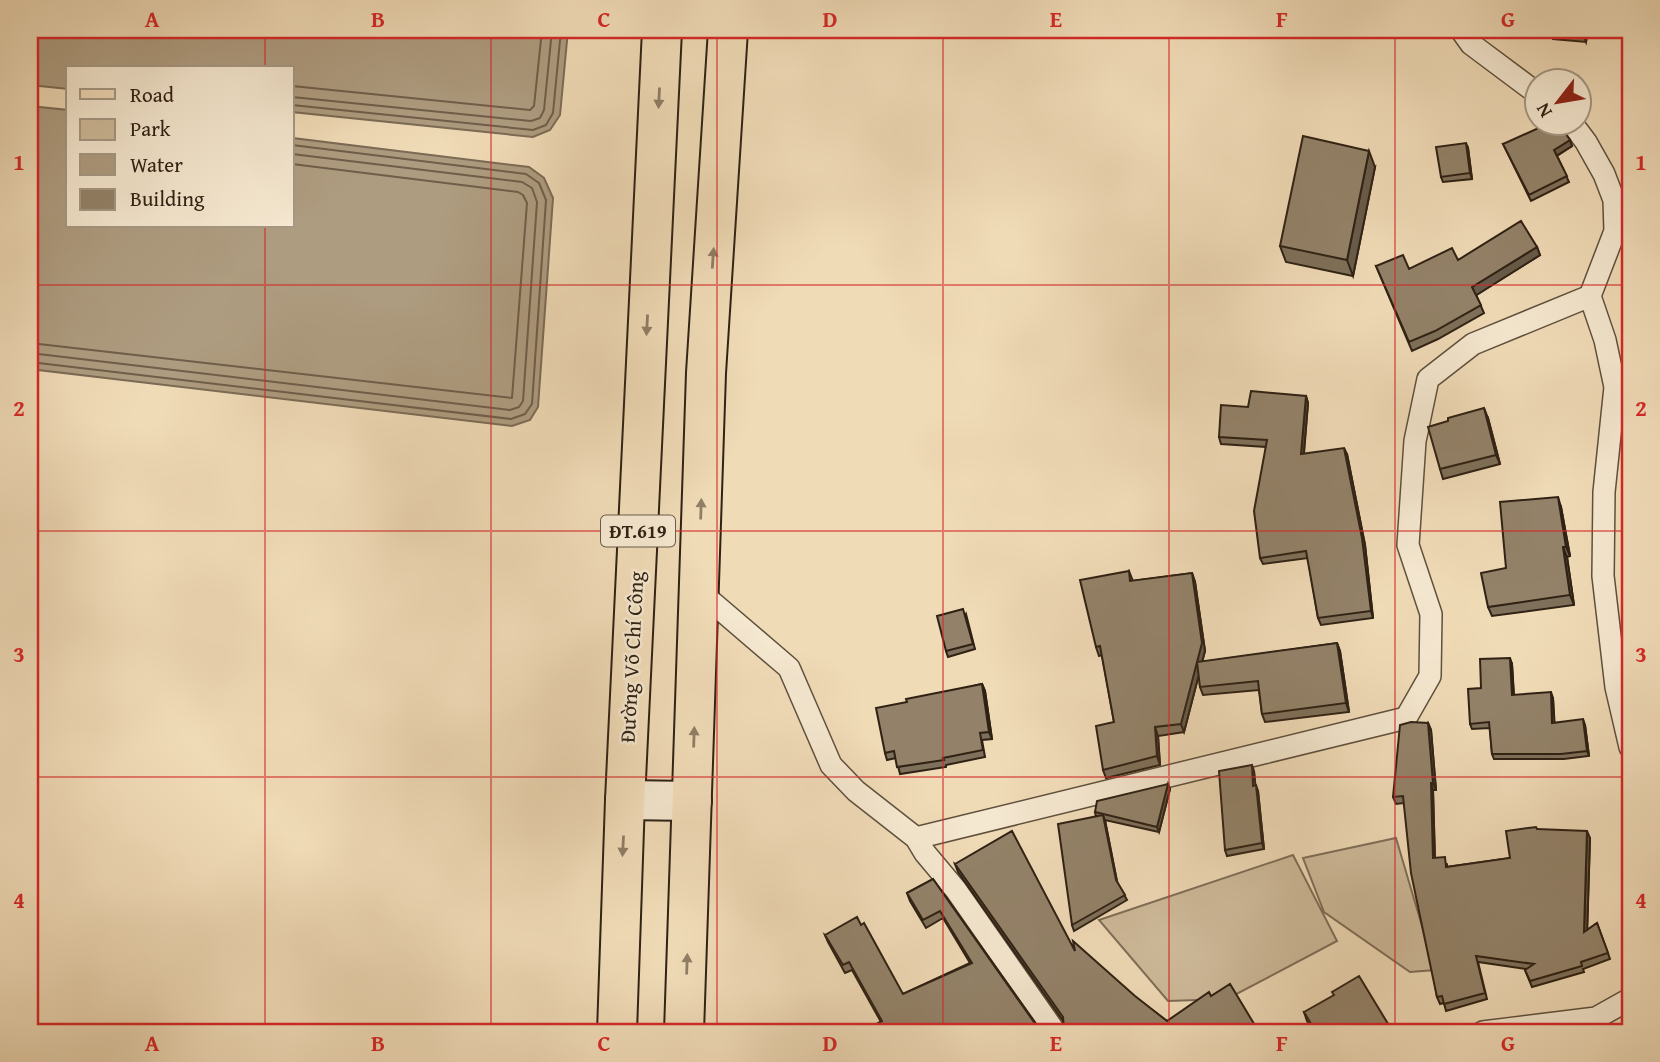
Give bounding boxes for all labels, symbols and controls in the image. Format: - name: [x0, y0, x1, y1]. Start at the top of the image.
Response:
- text: A: [145, 2, 160, 35]
- text: B: [371, 2, 385, 35]
- text: C: [597, 2, 611, 35]
- text: D: [823, 2, 838, 35]
- text: E: [1050, 2, 1062, 35]
- text: F: [1276, 2, 1288, 35]
- text: G: [1501, 2, 1515, 35]
- legend: [66, 66, 294, 228]
- north arrow: [1524, 66, 1594, 136]
- text: Road: [130, 79, 175, 110]
- one-way arrow: [653, 87, 664, 109]
- text: N: [1528, 98, 1559, 123]
- text: Park: [130, 113, 171, 144]
- text: 1: [13, 145, 25, 178]
- text: 1: [1635, 145, 1647, 178]
- text: Water: [130, 149, 183, 180]
- text: Building: [130, 183, 205, 214]
- one-way arrow: [708, 246, 719, 268]
- one-way arrow: [642, 314, 653, 336]
- text: 2: [13, 391, 25, 424]
- text: 2: [1635, 391, 1647, 424]
- one-way arrow: [696, 498, 707, 520]
- road number: ĐT.619: [601, 516, 675, 546]
- street label: Đường Võ Chí Công: [612, 570, 652, 744]
- text: 3: [13, 637, 25, 670]
- text: 3: [1635, 637, 1647, 670]
- one-way arrow: [688, 725, 700, 747]
- one-way arrow: [617, 835, 628, 857]
- text: 4: [13, 883, 25, 916]
- text: 4: [1635, 883, 1647, 916]
- one-way arrow: [681, 953, 692, 975]
- text: A: [145, 1026, 160, 1059]
- text: B: [371, 1026, 385, 1059]
- text: C: [597, 1026, 611, 1059]
- text: D: [823, 1026, 838, 1059]
- text: E: [1050, 1026, 1062, 1059]
- text: F: [1276, 1026, 1288, 1059]
- text: G: [1501, 1026, 1515, 1059]

